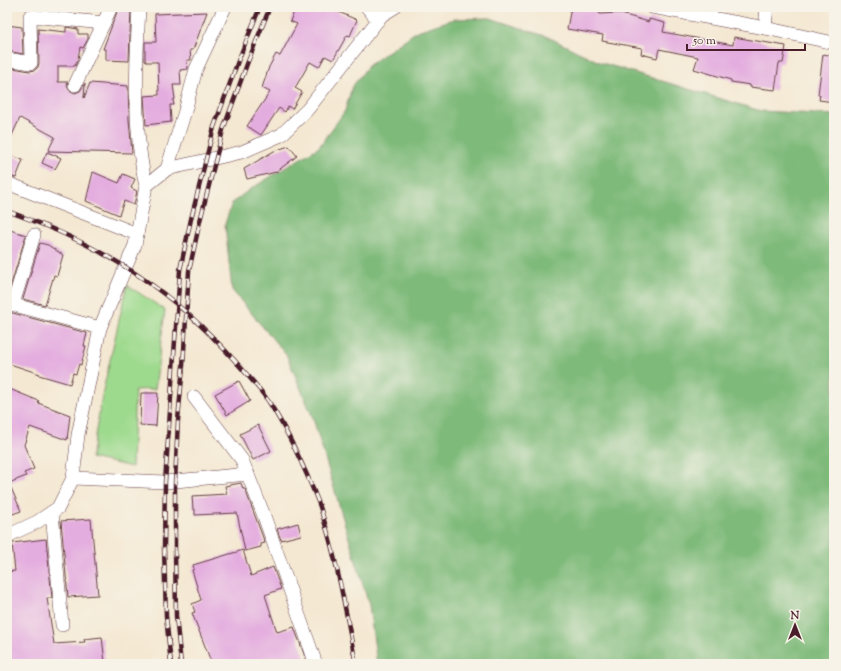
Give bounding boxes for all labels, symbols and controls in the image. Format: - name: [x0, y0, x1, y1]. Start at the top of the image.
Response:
- scale bar: [687, 26, 805, 52]
- text: 50 m: [692, 32, 716, 50]
- north arrow: [775, 605, 815, 645]
- text: N: [790, 608, 800, 624]

